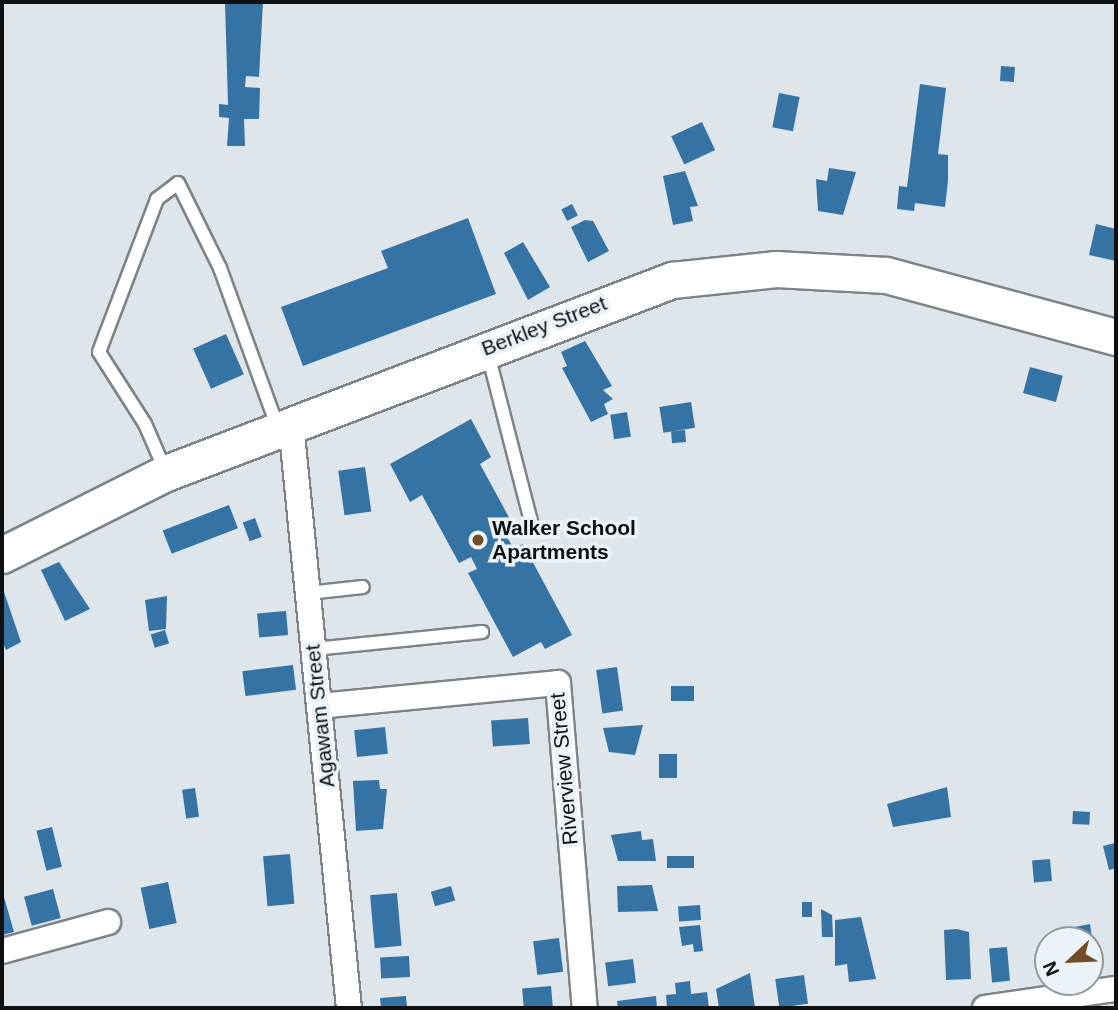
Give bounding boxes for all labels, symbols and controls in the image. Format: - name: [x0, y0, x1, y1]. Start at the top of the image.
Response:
- street label: Berkley Street: [478, 291, 610, 361]
- place label: Walker School Apartments: [492, 515, 636, 565]
- marker: Walker School Apartments: [470, 532, 486, 548]
- street label: Agawam Street: [300, 643, 340, 789]
- street label: Riverview Street: [545, 692, 583, 846]
- north arrow: [1034, 926, 1104, 996]
- text: N: [1039, 958, 1063, 979]

